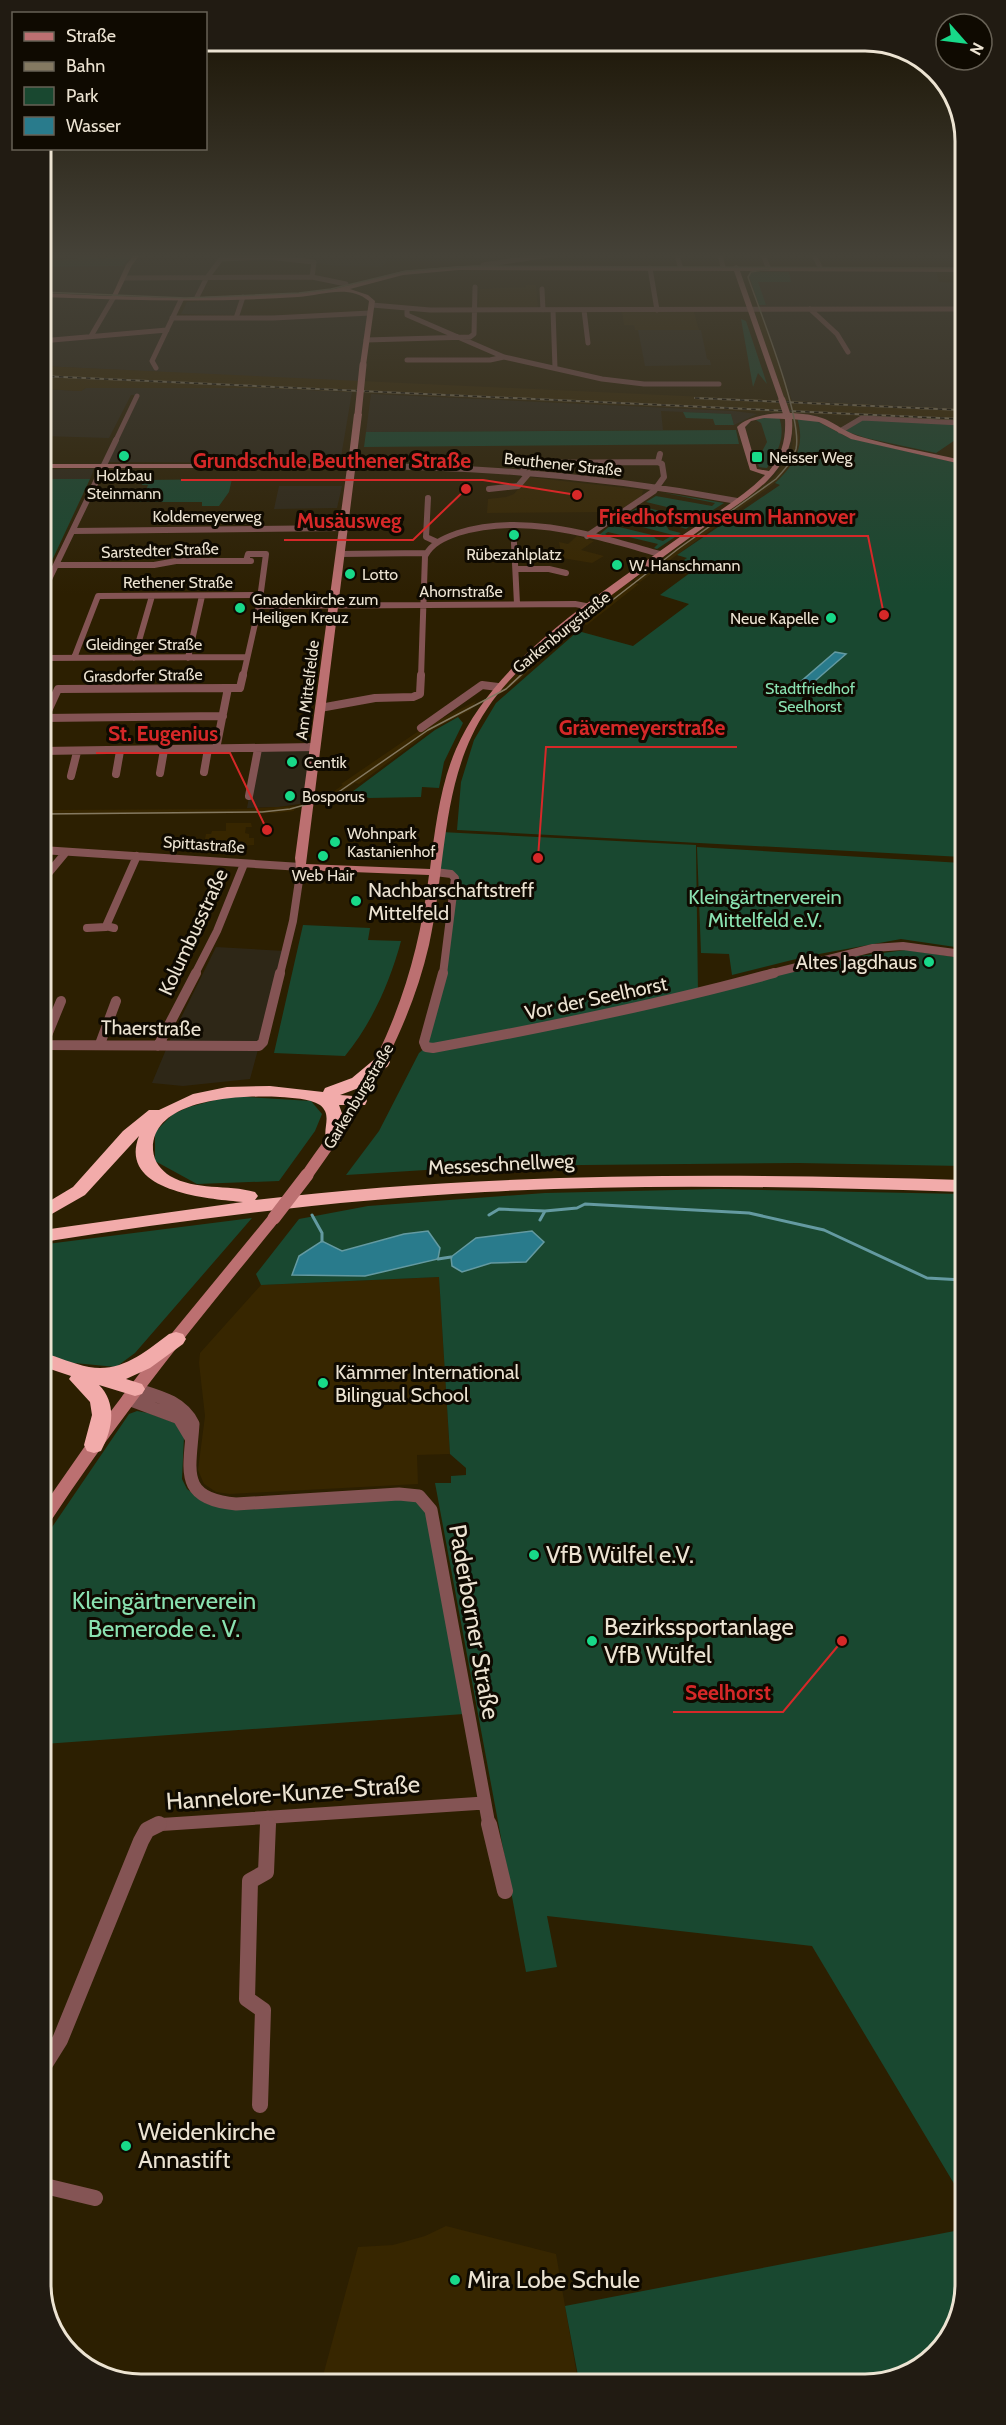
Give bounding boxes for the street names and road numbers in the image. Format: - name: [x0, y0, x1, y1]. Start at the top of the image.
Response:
- street label: Beuthener Straße: [503, 449, 623, 480]
- street label: Koldemeyerweg: [152, 507, 263, 526]
- street label: Sarstedter Straße: [101, 539, 219, 562]
- street label: Rethener Straße: [123, 573, 233, 592]
- street label: Ahornstraße: [419, 582, 503, 601]
- street label: Garkenburgstraße: [509, 587, 614, 677]
- street label: Gleidinger Straße: [86, 635, 202, 654]
- street label: Am Mittelfelde: [292, 639, 323, 741]
- street label: Grasdorfer Straße: [83, 665, 203, 686]
- street label: Spittastraße: [162, 832, 246, 857]
- street label: Kolumbusstraße: [153, 865, 233, 999]
- street label: Vor der Seelhorst: [523, 971, 670, 1025]
- street label: Thaerstraße: [101, 1015, 201, 1041]
- street label: Garkenburgstraße: [319, 1040, 397, 1152]
- street label: Messeschnellweg: [427, 1148, 576, 1180]
- street label: Paderborner Straße: [443, 1522, 506, 1722]
- street label: Hannelore-Kunze-Straße: [165, 1769, 421, 1816]

